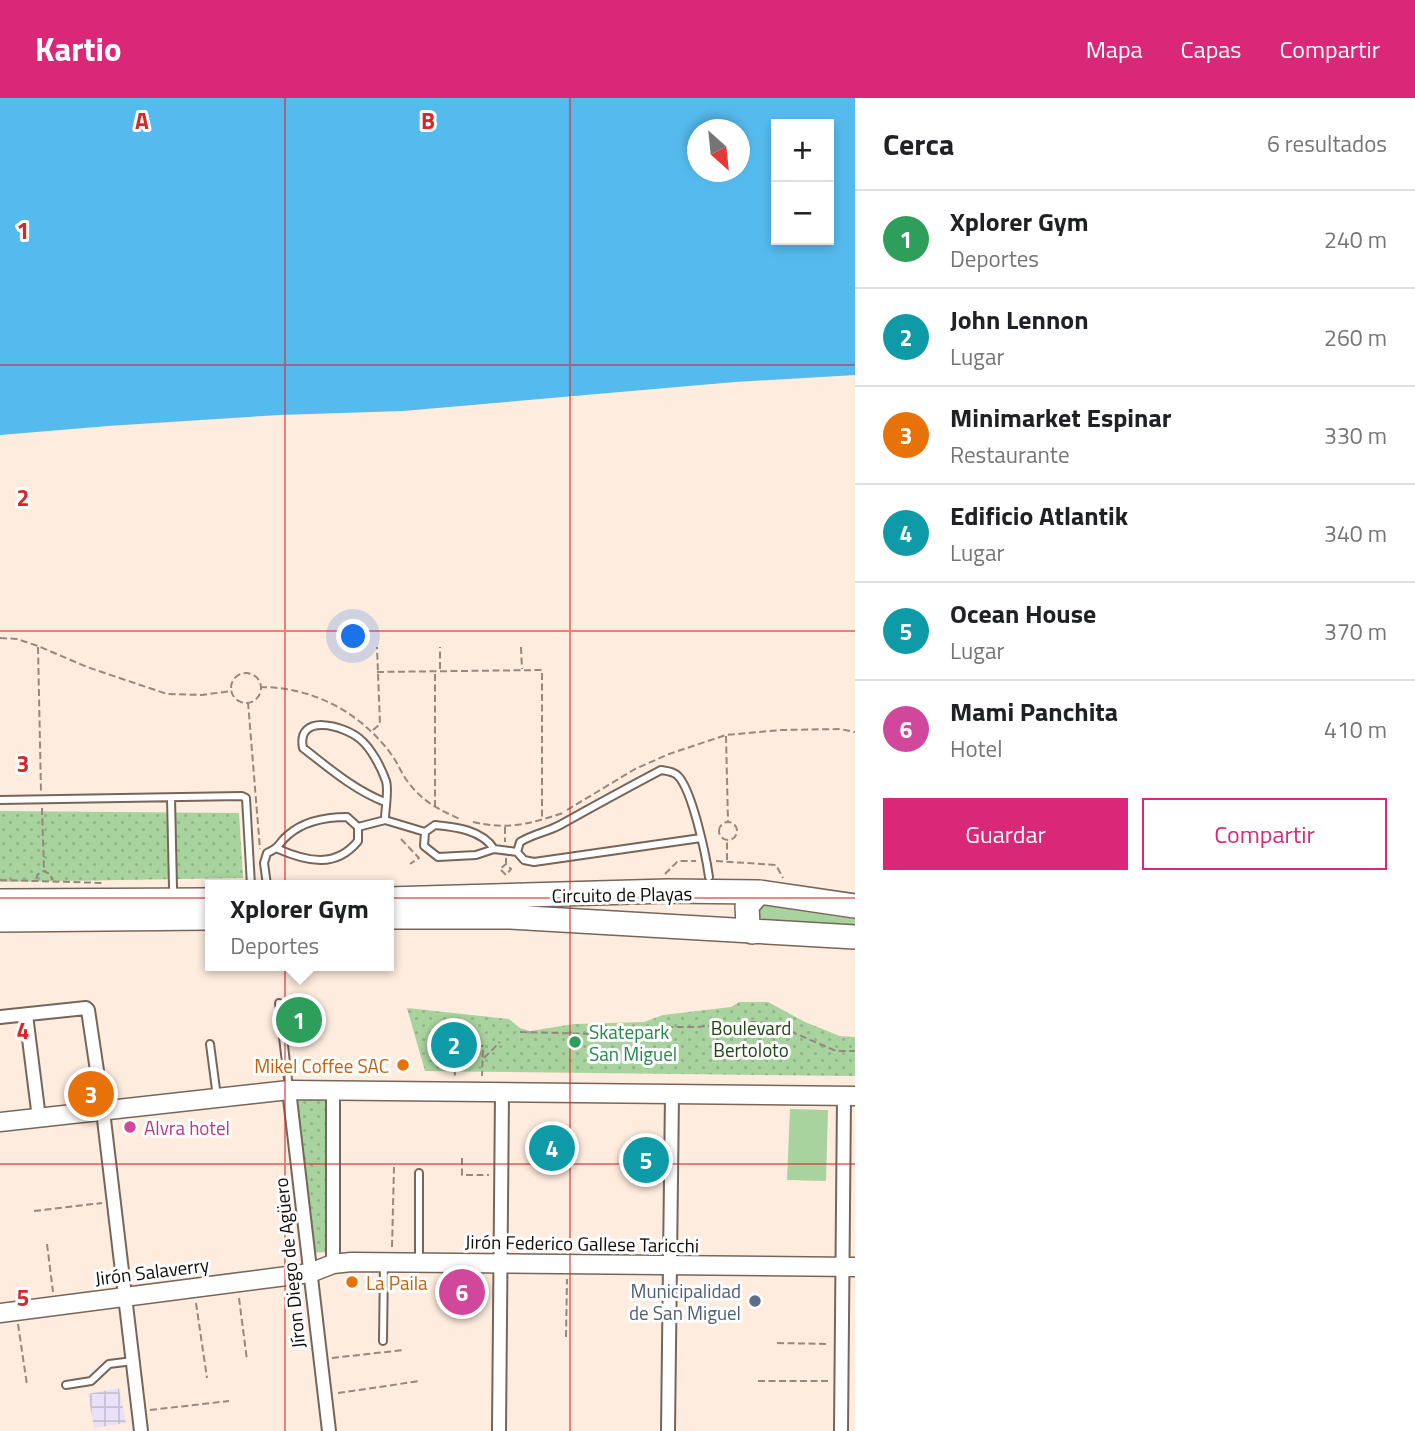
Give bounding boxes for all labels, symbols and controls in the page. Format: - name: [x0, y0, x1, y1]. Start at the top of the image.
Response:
- text: Kartio: [35, 24, 122, 74]
- text: Mapa: [1086, 31, 1143, 67]
- text: Capas: [1181, 31, 1241, 67]
- text: Compartir: [1279, 31, 1380, 67]
- text: A: [135, 103, 149, 138]
- text: B: [421, 103, 435, 138]
- north arrow: [687, 119, 750, 182]
- map controls: [771, 119, 834, 245]
- button: +: [771, 119, 834, 182]
- text: Cerca: [883, 121, 954, 167]
- text: 6 resultados: [1267, 126, 1387, 161]
- button: −: [771, 182, 834, 245]
- text: Xplorer Gym: [950, 202, 1089, 241]
- text: 1: [17, 213, 29, 248]
- text: 1: [900, 222, 912, 257]
- text: 240 m: [1324, 222, 1387, 257]
- text: Deportes: [950, 241, 1039, 276]
- text: John Lennon: [950, 300, 1089, 339]
- text: 2: [900, 320, 912, 355]
- text: 260 m: [1324, 320, 1387, 355]
- text: Lugar: [950, 339, 1004, 374]
- text: Minimarket Espinar: [950, 398, 1171, 437]
- text: 3: [900, 418, 912, 453]
- text: 330 m: [1324, 418, 1387, 453]
- text: Restaurante: [950, 437, 1070, 472]
- text: 2: [17, 480, 29, 515]
- text: Edificio Atlantik: [950, 496, 1128, 535]
- text: 4: [900, 516, 912, 551]
- text: 340 m: [1324, 516, 1387, 551]
- text: Lugar: [950, 535, 1004, 570]
- text: Ocean House: [950, 594, 1096, 633]
- text: 5: [900, 614, 912, 649]
- text: 370 m: [1324, 614, 1387, 649]
- your location: [336, 619, 370, 653]
- text: Lugar: [950, 633, 1004, 668]
- text: Mami Panchita: [950, 692, 1118, 731]
- text: 6: [900, 712, 912, 747]
- text: 410 m: [1324, 712, 1387, 747]
- text: Hotel: [950, 731, 1002, 766]
- text: 3: [17, 746, 29, 781]
- button: Guardar: [883, 798, 1128, 870]
- button: Compartir: [1142, 798, 1387, 870]
- street label: Circuito de Playas: [551, 878, 693, 910]
- popup: [205, 880, 394, 971]
- text: Xplorer Gym: [230, 889, 369, 928]
- text: Deportes: [230, 928, 319, 963]
- pin: 1: [276, 994, 322, 1046]
- text: 4: [17, 1013, 29, 1048]
- park label: Boulevard Bertoloto: [711, 1013, 791, 1064]
- place label: Skatepark San Miguel: [589, 1017, 677, 1068]
- pin: 2: [431, 1019, 477, 1071]
- marker: Skatepark San Miguel: [567, 1034, 583, 1050]
- place label: Mikel Coffee SAC: [254, 1051, 389, 1080]
- marker: Mikel Coffee SAC: [395, 1057, 411, 1073]
- pin: 3: [68, 1068, 114, 1120]
- place label: Alvra hotel: [144, 1113, 230, 1142]
- marker: Alvra hotel: [122, 1119, 138, 1135]
- pin: 4: [529, 1122, 575, 1174]
- pin: 5: [623, 1134, 669, 1186]
- street label: Jíron Diego de Agüero: [266, 1176, 312, 1350]
- street label: Jirón Federico Gallese Taricchi: [465, 1226, 699, 1260]
- street label: Jirón Salaverry: [93, 1250, 211, 1292]
- pin: 6: [439, 1266, 485, 1318]
- place label: La Paila: [366, 1268, 428, 1297]
- marker: La Paila: [344, 1274, 360, 1290]
- place label: Municipalidad de San Miguel: [629, 1276, 741, 1327]
- text: 5: [17, 1280, 29, 1315]
- marker: Municipalidad de San Miguel: [747, 1293, 763, 1309]

